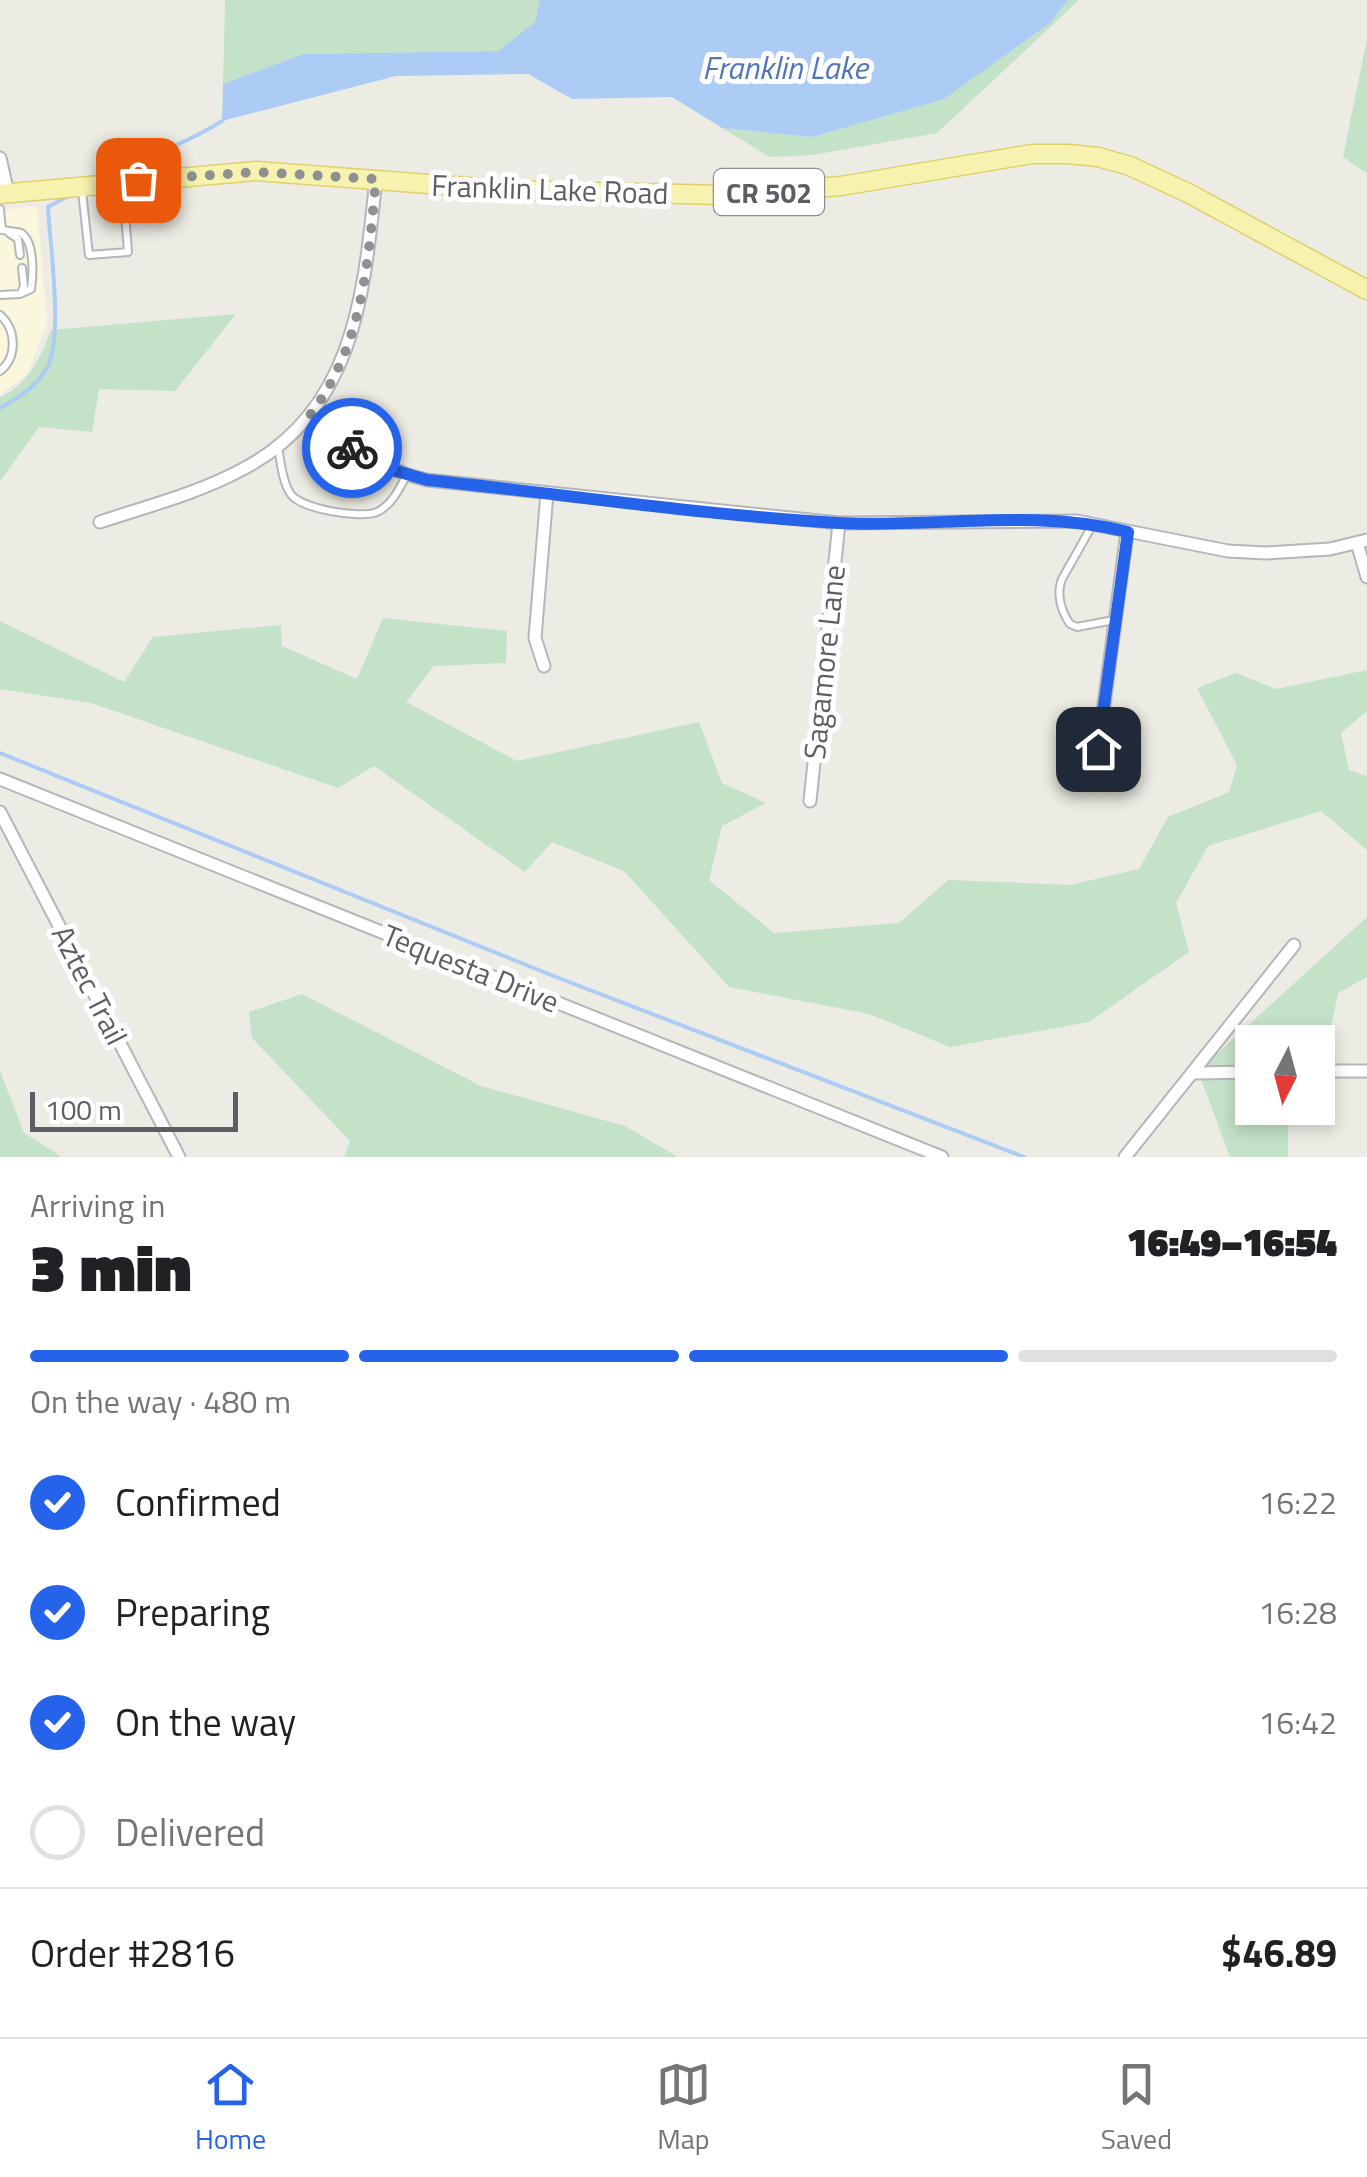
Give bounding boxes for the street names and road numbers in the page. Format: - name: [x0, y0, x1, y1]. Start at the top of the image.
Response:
- street label: Franklin Lake Road: [431, 162, 669, 216]
- road number: CR 502: [714, 169, 824, 215]
- street label: Sagamore Lane: [791, 563, 857, 761]
- street label: Tequesta Drive: [376, 912, 566, 1024]
- street label: Aztec Trail: [40, 917, 140, 1053]

